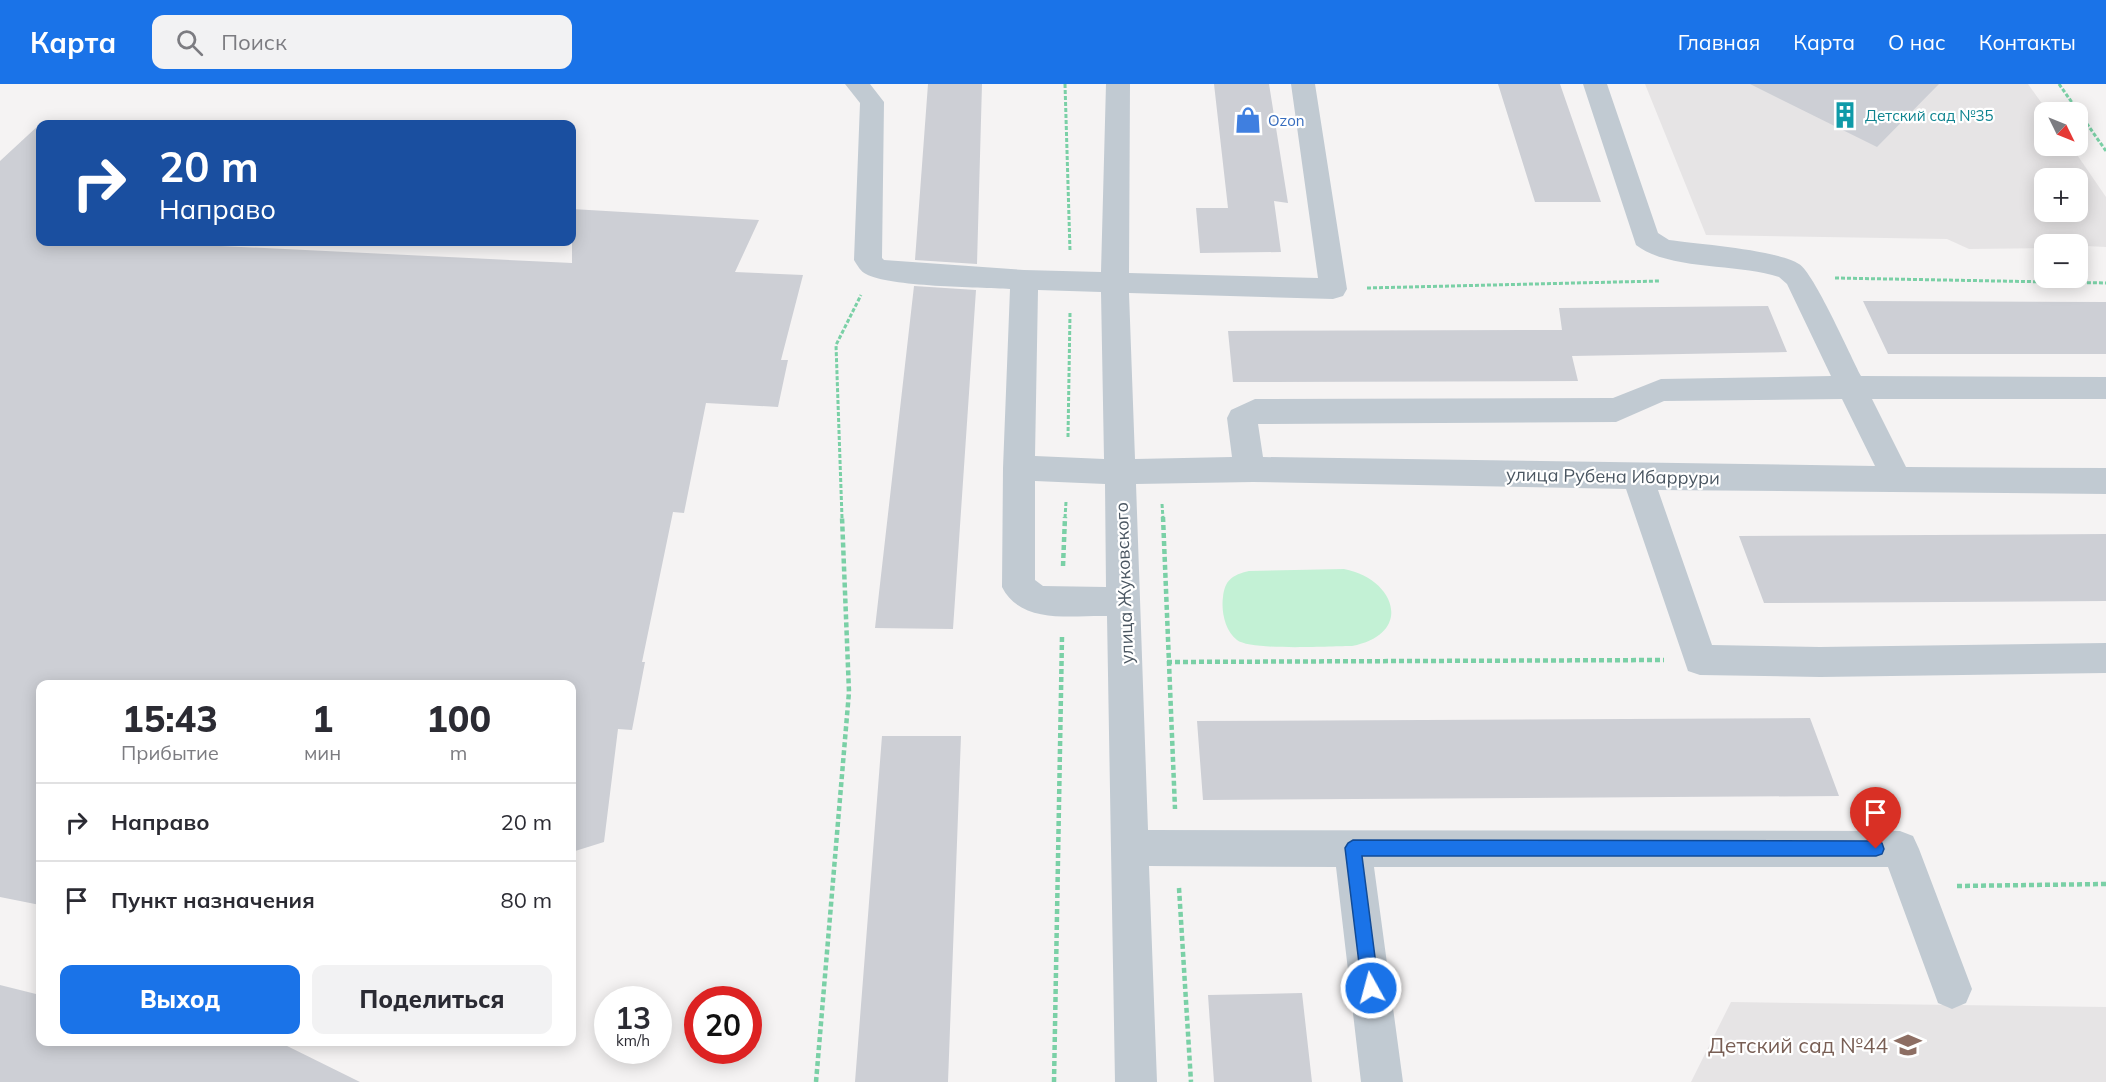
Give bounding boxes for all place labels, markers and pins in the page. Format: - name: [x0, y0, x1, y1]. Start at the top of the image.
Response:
- building icon: Детский сад №35: [1830, 100, 1860, 130]
- shop icon: Ozon: [1233, 105, 1263, 135]
- place label: Детский сад №35: [1865, 106, 1994, 125]
- place label: Ozon: [1268, 111, 1305, 130]
- pin: [1850, 787, 1901, 849]
- school or university icon: Детский сад №44: [1893, 1030, 1923, 1060]
- place label: Детский сад №44: [1708, 1032, 1888, 1058]

